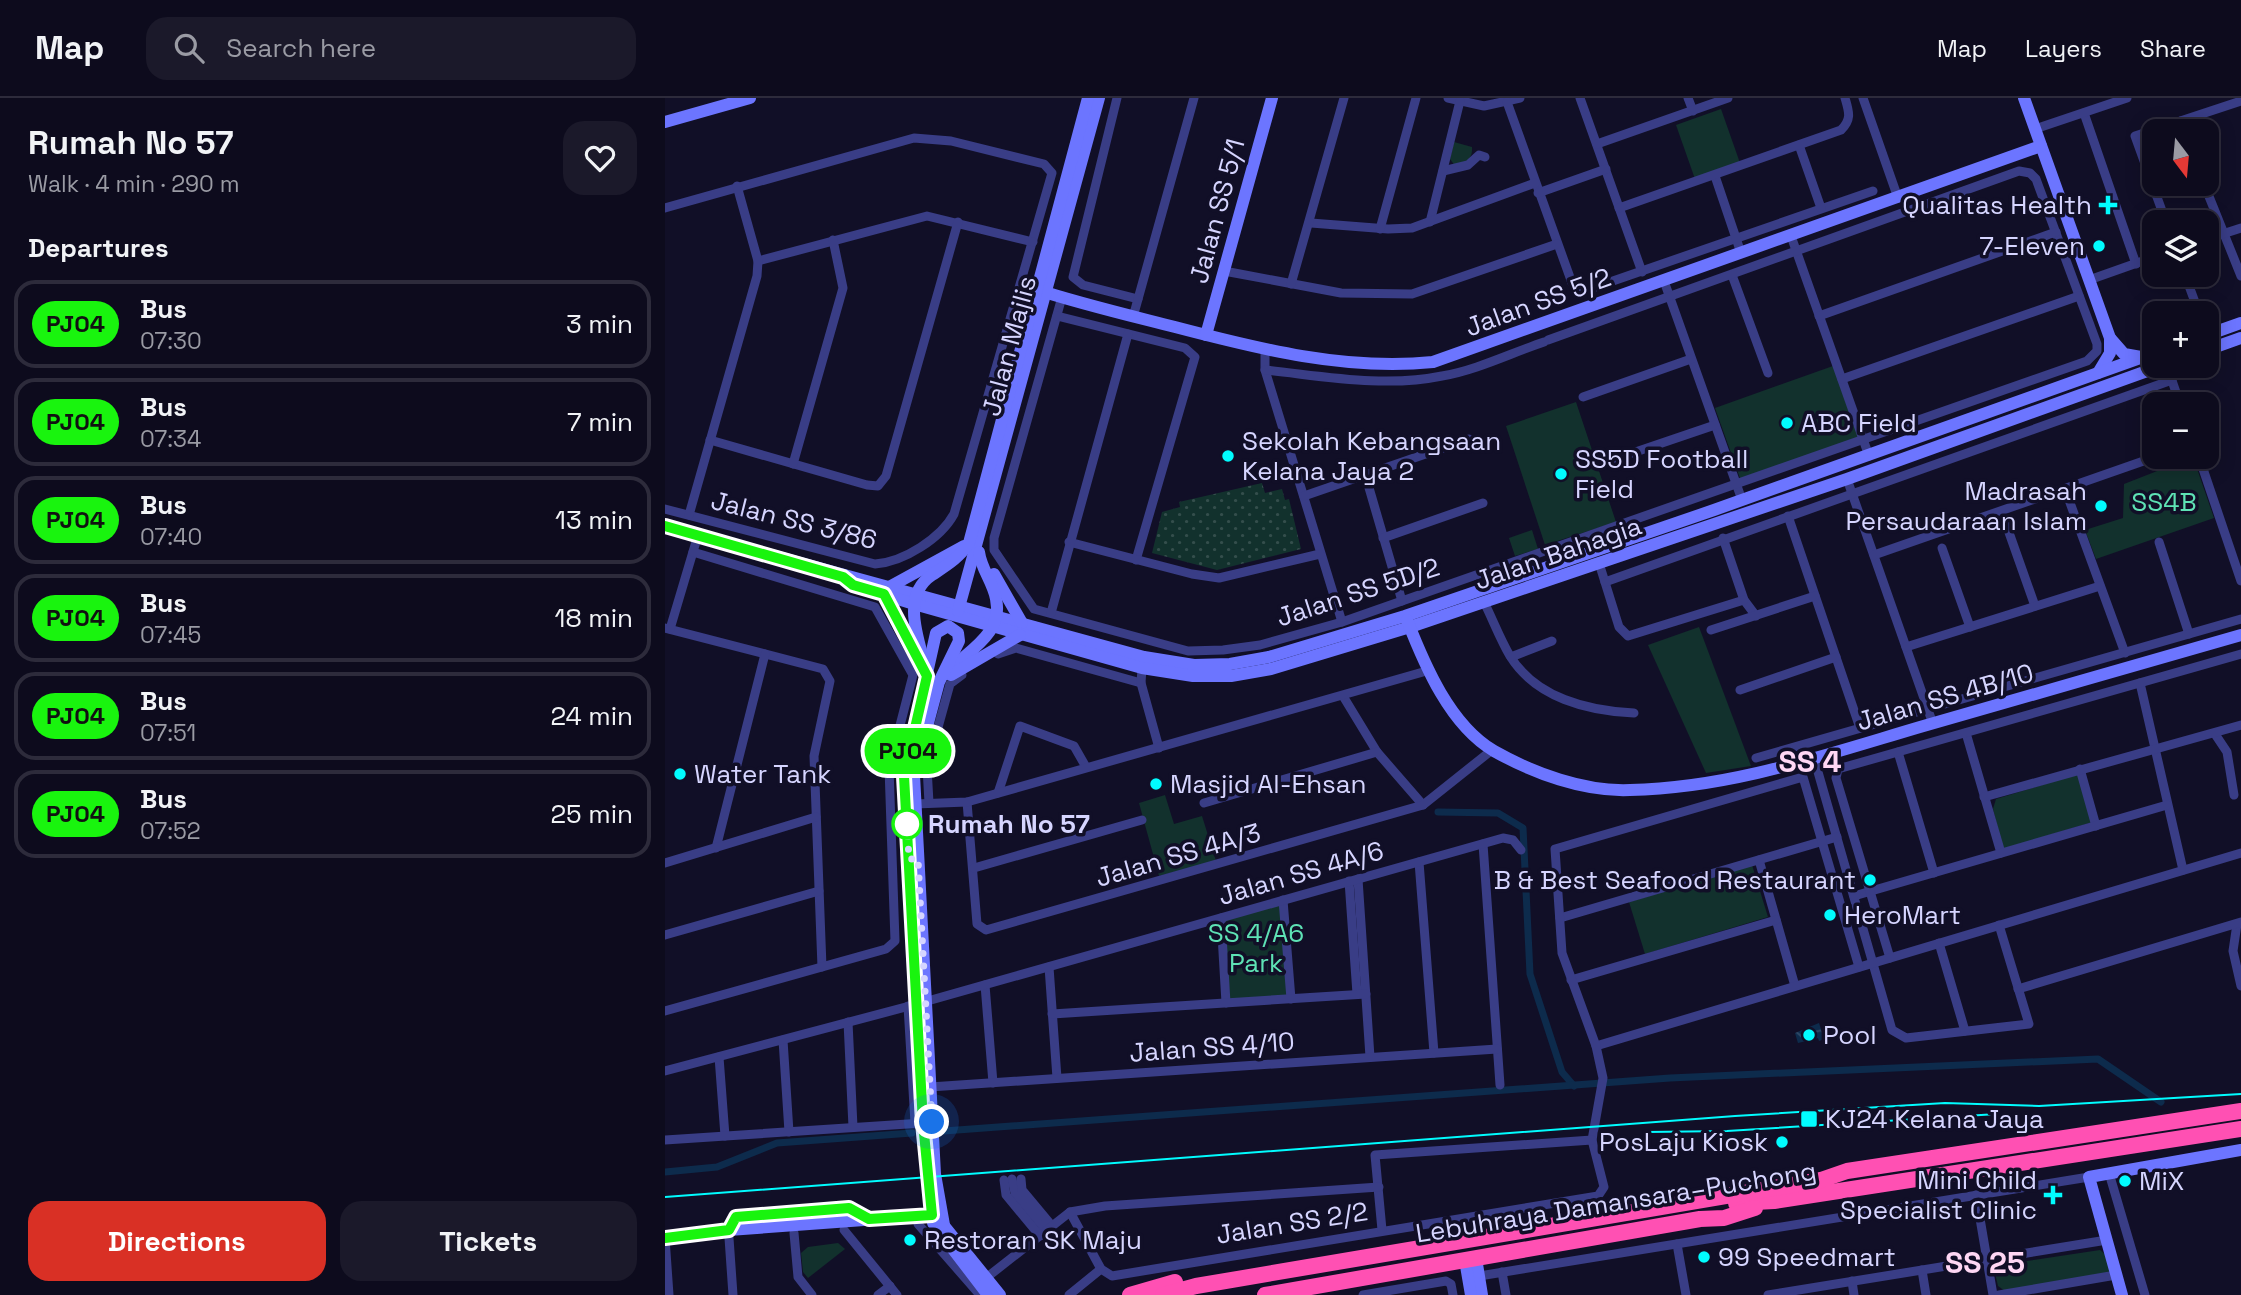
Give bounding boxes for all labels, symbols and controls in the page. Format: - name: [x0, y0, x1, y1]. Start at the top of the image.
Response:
- search box: [146, 17, 636, 80]
- text: Map: [35, 27, 104, 69]
- icon: search: [170, 29, 208, 67]
- text: Search here: [226, 31, 376, 65]
- text: Map: [1937, 33, 1987, 64]
- text: Layers: [2025, 33, 2102, 64]
- text: Share: [2140, 33, 2206, 64]
- north arrow: [2142, 119, 2219, 196]
- map controls: [2142, 119, 2219, 469]
- button: heart: [563, 121, 637, 195]
- text: Rumah No 57: [28, 122, 234, 164]
- street label: Jalan SS 5/1: [1181, 135, 1253, 287]
- text: Walk · 4 min · 290 m: [28, 169, 240, 199]
- place label: Qualitas Health: [1902, 188, 2092, 222]
- marker: Qualitas Health: [2098, 195, 2118, 215]
- button: layers: [2142, 210, 2219, 287]
- place label: 7-Eleven: [1979, 229, 2085, 263]
- text: Departures: [28, 231, 169, 265]
- marker: 7-Eleven: [2091, 238, 2107, 254]
- street label: Jalan SS 5/2: [1460, 260, 1616, 344]
- street label: Jalan Majlis: [974, 272, 1044, 420]
- text: Bus: [140, 292, 187, 326]
- button: +: [2142, 301, 2219, 378]
- text: 3 min: [566, 307, 633, 341]
- text: PJ04: [46, 308, 105, 339]
- text: 07:30: [140, 326, 202, 356]
- text: Bus: [140, 390, 187, 424]
- button: −: [2142, 392, 2219, 469]
- text: 7 min: [567, 405, 633, 439]
- text: PJ04: [46, 406, 105, 437]
- place label: ABC Field: [1801, 406, 1917, 440]
- marker: ABC Field: [1779, 415, 1795, 431]
- text: 07:34: [140, 424, 201, 454]
- place label: Sekolah Kebangsaan Kelana Jaya 2: [1242, 424, 1501, 488]
- place label: SS5D Football Field: [1575, 442, 1748, 506]
- marker: Sekolah Kebangsaan Kelana Jaya 2: [1220, 448, 1236, 464]
- marker: SS5D Football Field: [1553, 466, 1569, 482]
- place label: Madrasah Persaudaraan Islam: [1845, 474, 2087, 538]
- street label: Jalan SS 3/86: [708, 483, 880, 557]
- park label: SS4B: [2131, 485, 2197, 519]
- text: Bus: [140, 488, 187, 522]
- marker: Madrasah Persaudaraan Islam: [2093, 498, 2109, 514]
- text: 13 min: [555, 503, 633, 537]
- text: PJ04: [46, 504, 105, 535]
- street label: Jalan Bahagia: [1470, 509, 1646, 597]
- text: 07:40: [140, 522, 202, 552]
- street label: Jalan SS 5D/2: [1272, 550, 1444, 634]
- text: Bus: [140, 586, 187, 620]
- text: 18 min: [555, 601, 633, 635]
- text: PJ04: [46, 602, 105, 633]
- text: 07:45: [140, 620, 201, 650]
- street label: Jalan SS 4B/10: [1853, 655, 2037, 739]
- text: Bus: [140, 684, 187, 718]
- text: 24 min: [550, 699, 633, 733]
- text: PJ04: [46, 700, 105, 731]
- text: 07:51: [140, 718, 196, 748]
- line badge: PJ04: [859, 728, 957, 774]
- text: PJ04: [879, 735, 938, 766]
- district label: SS 4: [1778, 742, 1842, 781]
- place label: Water Tank: [694, 757, 831, 791]
- marker: Water Tank: [672, 766, 688, 782]
- place label: Masjid Al-Ehsan: [1170, 767, 1367, 801]
- marker: Masjid Al-Ehsan: [1148, 776, 1164, 792]
- text: Bus: [140, 782, 187, 816]
- text: 25 min: [550, 797, 633, 831]
- text: PJ04: [46, 798, 105, 829]
- place label: Rumah No 57: [928, 807, 1090, 841]
- marker: Rumah No 57: [892, 809, 922, 839]
- street label: Jalan SS 4A/3: [1092, 815, 1264, 895]
- text: 07:52: [140, 816, 201, 846]
- street label: Jalan SS 4A/6: [1214, 833, 1388, 913]
- place label: B & Best Seafood Restaurant: [1494, 863, 1856, 897]
- marker: B & Best Seafood Restaurant: [1862, 872, 1878, 888]
- place label: HeroMart: [1844, 898, 1961, 932]
- marker: HeroMart: [1822, 907, 1838, 923]
- park label: SS 4/A6 Park: [1208, 916, 1304, 980]
- place label: Pool: [1823, 1018, 1877, 1052]
- street label: Jalan SS 4/10: [1128, 1024, 1296, 1070]
- marker: Pool: [1801, 1027, 1817, 1043]
- place label: KJ24 Kelana Jaya: [1825, 1102, 2044, 1136]
- your location: [914, 1104, 949, 1139]
- marker: KJ24 Kelana Jaya: [1799, 1109, 1819, 1129]
- place label: PosLaju Kiosk: [1599, 1125, 1768, 1159]
- marker: PosLaju Kiosk: [1774, 1134, 1790, 1150]
- street label: Lebuhraya Damansara–Puchong: [1413, 1154, 1819, 1250]
- place label: Mini Child Specialist Clinic: [1840, 1163, 2037, 1227]
- place label: MiX: [2139, 1164, 2184, 1198]
- marker: MiX: [2117, 1173, 2133, 1189]
- marker: Mini Child Specialist Clinic: [2043, 1185, 2063, 1205]
- street label: Jalan SS 2/2: [1214, 1194, 1370, 1252]
- button: Directions: [28, 1201, 326, 1281]
- button: Tickets: [340, 1201, 637, 1281]
- place label: Restoran SK Maju: [924, 1223, 1142, 1257]
- marker: Restoran SK Maju: [902, 1232, 918, 1248]
- place label: 99 Speedmart: [1718, 1240, 1896, 1274]
- district label: SS 25: [1945, 1243, 2025, 1282]
- marker: 99 Speedmart: [1696, 1249, 1712, 1265]

